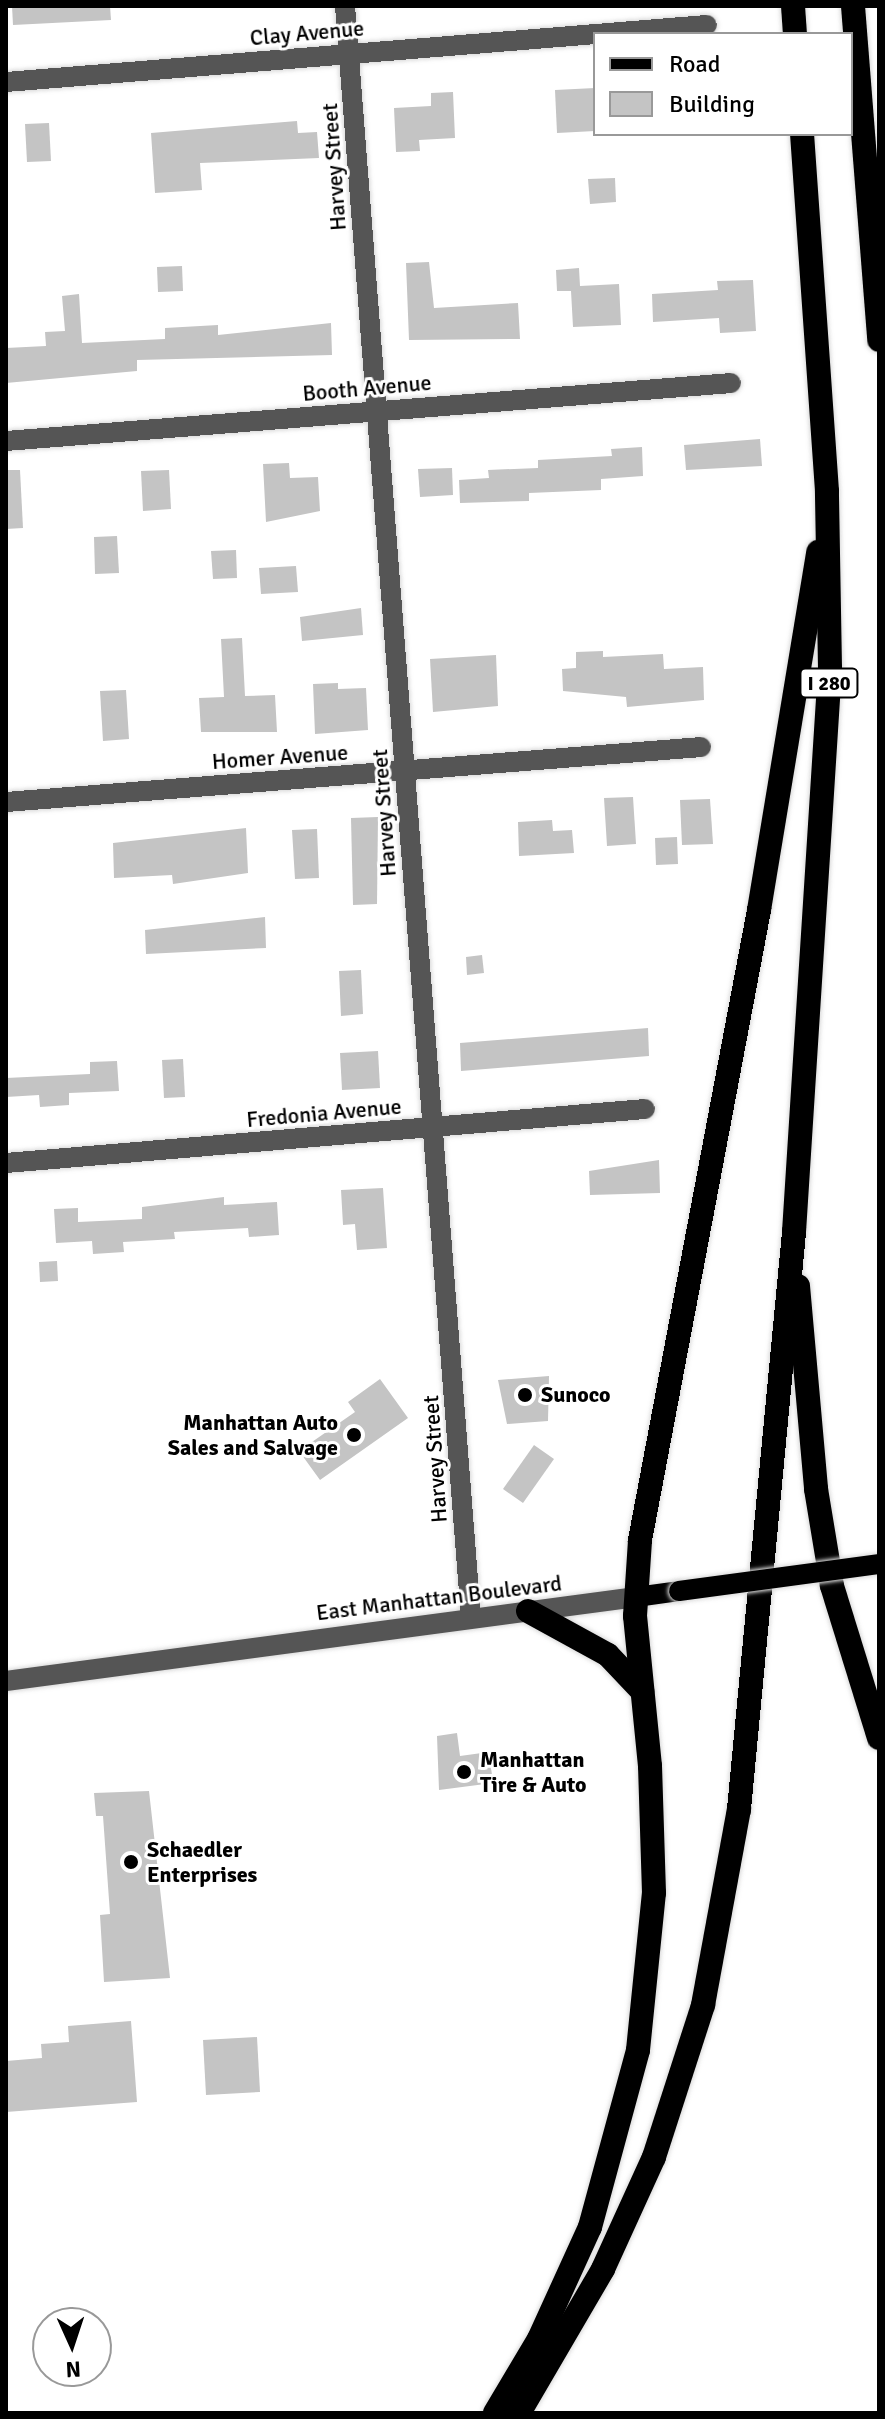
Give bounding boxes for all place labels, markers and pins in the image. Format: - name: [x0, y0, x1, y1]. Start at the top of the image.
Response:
- place label: Sunoco: [541, 1382, 611, 1408]
- marker: Sunoco: [516, 1386, 534, 1404]
- place label: Manhattan Auto Sales and Salvage: [168, 1409, 338, 1460]
- marker: Manhattan Auto Sales and Salvage: [345, 1426, 363, 1444]
- place label: Manhattan Tire & Auto: [480, 1746, 587, 1798]
- marker: Manhattan Tire & Auto: [455, 1763, 473, 1781]
- place label: Schaedler Enterprises: [147, 1836, 257, 1888]
- marker: Schaedler Enterprises: [122, 1853, 140, 1871]

